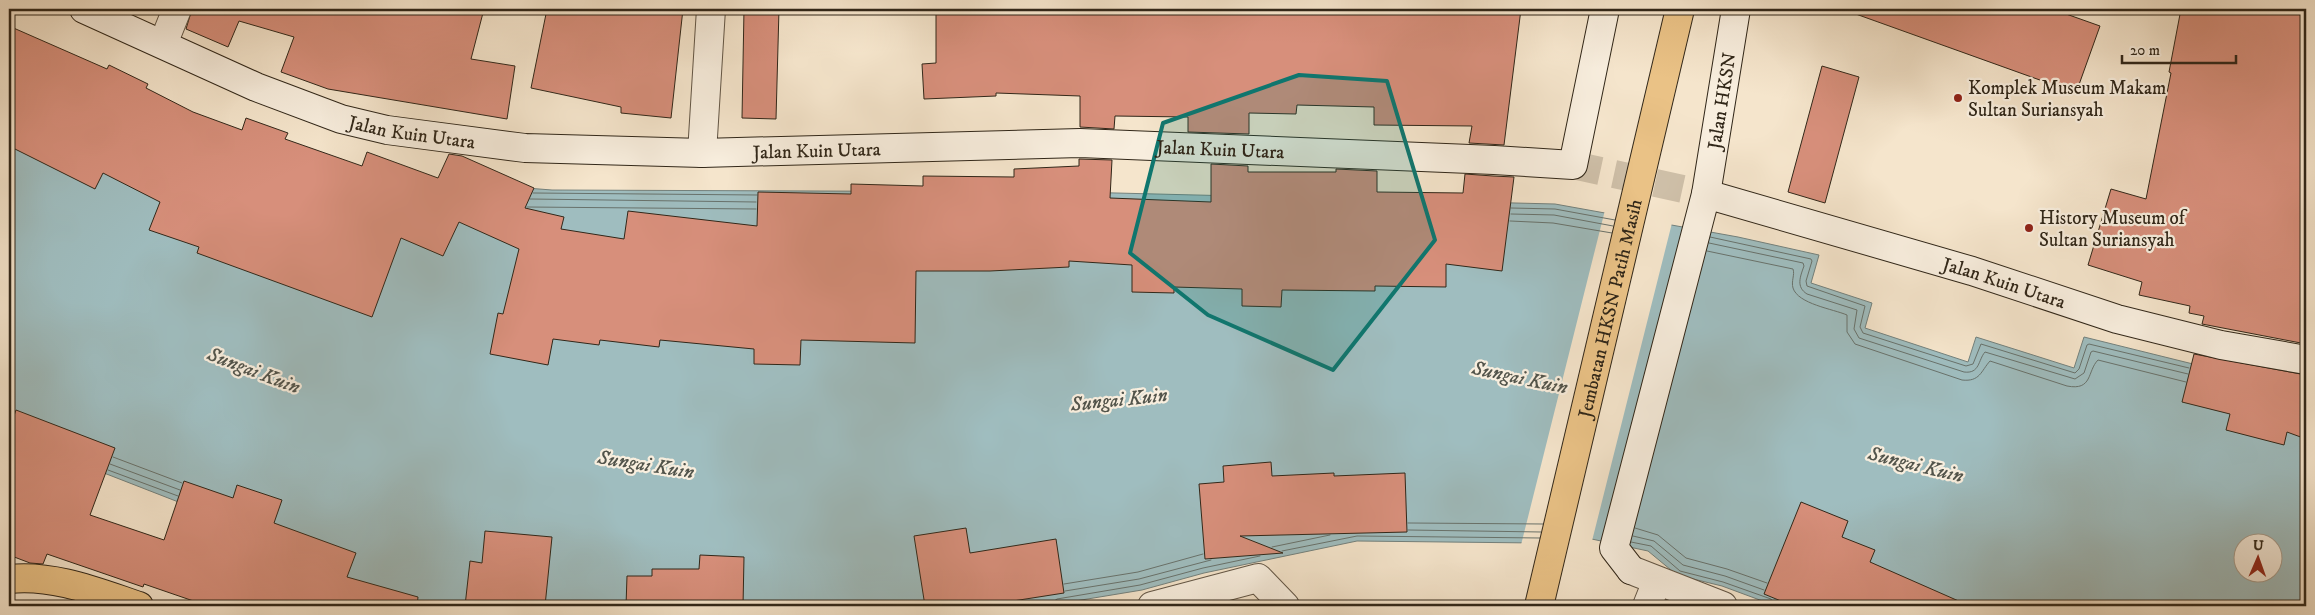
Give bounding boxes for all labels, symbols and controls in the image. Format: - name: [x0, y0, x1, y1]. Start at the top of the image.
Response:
- scale bar: [2122, 32, 2236, 64]
- text: 20 m: [2130, 41, 2160, 60]
- street label: Jalan HKSN: [1703, 51, 1742, 153]
- place label: Komplek Museum Makam Sultan Suriansyah: [1968, 77, 2166, 122]
- marker: Komplek Museum Makam Sultan Suriansyah: [1952, 92, 1964, 104]
- street label: Jalan Kuin Utara: [344, 111, 477, 154]
- street label: Jalan Kuin Utara: [1154, 136, 1285, 164]
- street label: Jalan Kuin Utara: [750, 138, 881, 165]
- street label: Jembatan HKSN Patih Masih: [1573, 197, 1648, 422]
- place label: History Museum of Sultan Suriansyah: [2039, 207, 2188, 252]
- marker: History Museum of Sultan Suriansyah: [2023, 222, 2035, 234]
- street label: Jalan Kuin Utara: [1938, 253, 2068, 314]
- water label: Sungai Kuin: [203, 342, 303, 401]
- water label: Sungai Kuin: [1469, 356, 1570, 401]
- water label: Sungai Kuin: [1068, 383, 1169, 418]
- water label: Sungai Kuin: [1864, 441, 1966, 489]
- water label: Sungai Kuin: [595, 445, 696, 485]
- north arrow: [2232, 532, 2282, 582]
- text: U: [2253, 537, 2264, 555]

